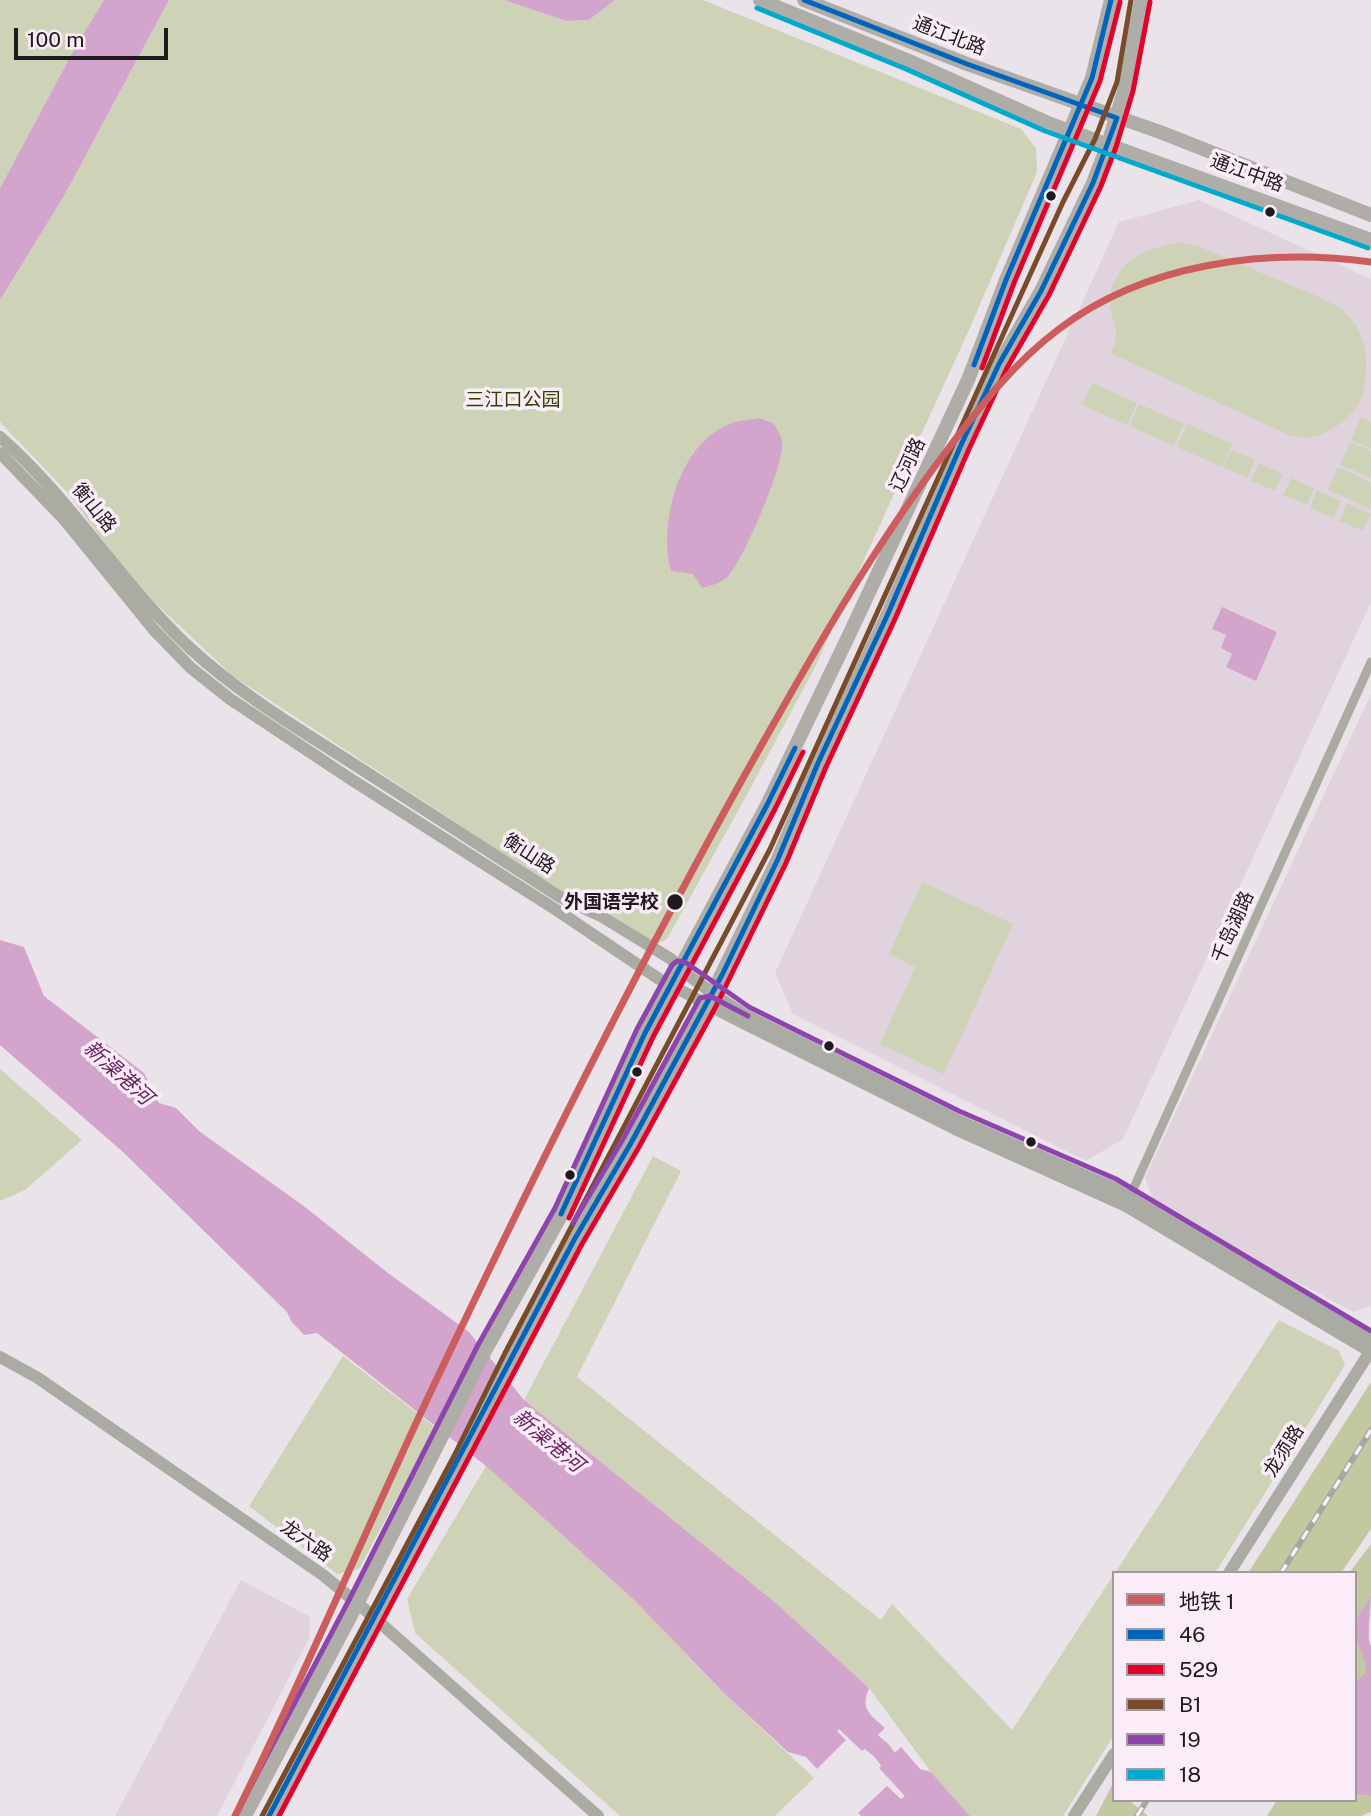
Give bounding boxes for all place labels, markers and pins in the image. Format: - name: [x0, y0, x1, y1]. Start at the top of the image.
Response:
- unlabelled marker: [1044, 189, 1058, 203]
- unlabelled marker: [1263, 205, 1277, 219]
- place label: 外国语学校: [564, 891, 659, 913]
- marker: 外国语学校: [665, 892, 685, 912]
- unlabelled marker: [822, 1039, 836, 1053]
- unlabelled marker: [630, 1065, 644, 1079]
- unlabelled marker: [1024, 1135, 1038, 1149]
- unlabelled marker: [563, 1168, 577, 1182]

